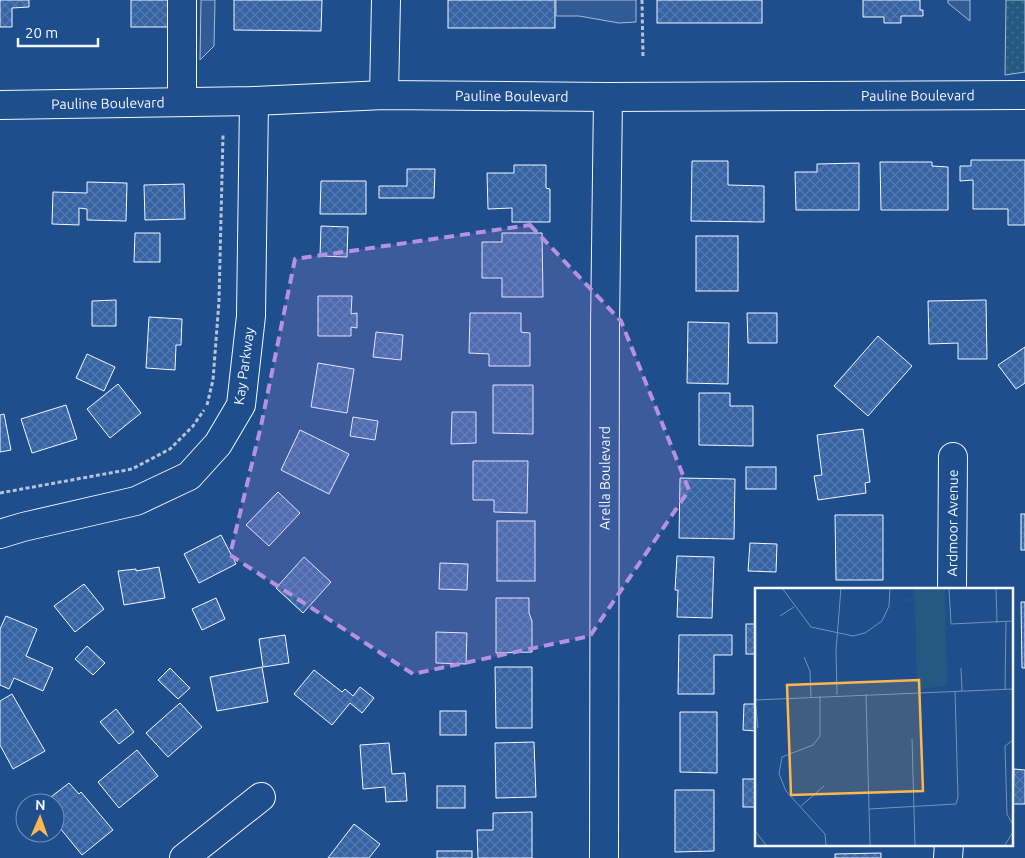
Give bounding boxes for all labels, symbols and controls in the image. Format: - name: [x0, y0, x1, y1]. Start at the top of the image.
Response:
- scale bar: [18, 15, 98, 47]
- text: 20 m: [25, 24, 58, 41]
- street label: Pauline Boulevard: [861, 87, 975, 104]
- street label: Pauline Boulevard: [455, 88, 569, 105]
- street label: Pauline Boulevard: [51, 94, 165, 112]
- street label: Kay Parkway: [231, 326, 257, 406]
- street label: Arella Boulevard: [597, 426, 613, 530]
- street label: Ardmoor Avenue: [944, 470, 961, 576]
- inset map: [755, 588, 1012, 846]
- north arrow: [15, 793, 65, 843]
- text: N: [35, 797, 46, 813]

